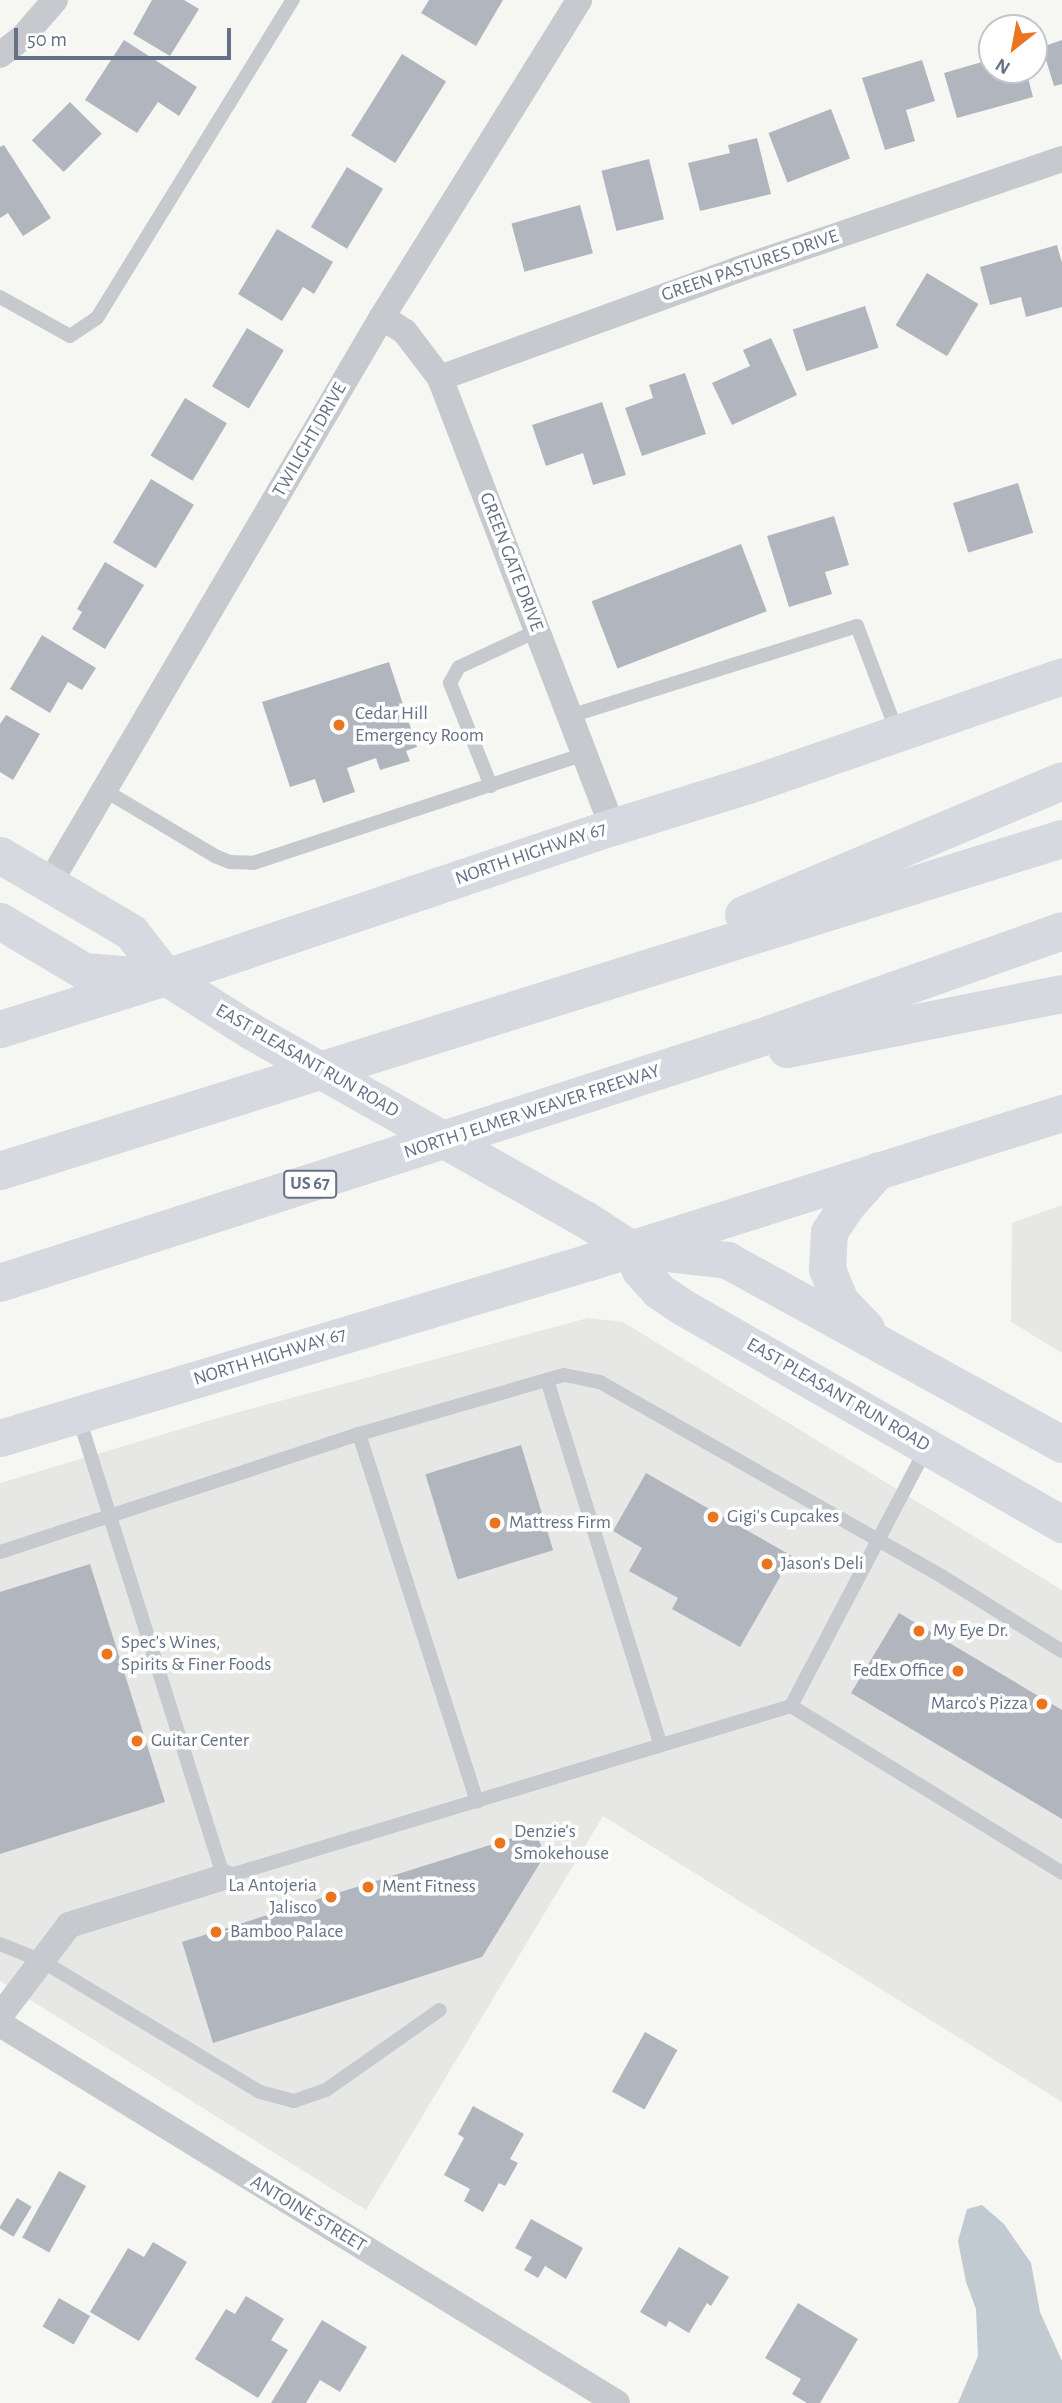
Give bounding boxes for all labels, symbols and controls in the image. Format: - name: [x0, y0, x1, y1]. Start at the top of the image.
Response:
- scale bar: [18, 14, 234, 58]
- north arrow: [978, 14, 1048, 84]
- text: 50 m: [27, 29, 67, 50]
- text: N: [992, 54, 1014, 77]
- street label: GREEN PASTURES DRIVE: [659, 225, 841, 307]
- street label: TWILIGHT DRIVE: [268, 379, 352, 501]
- street label: GREEN GATE DRIVE: [474, 489, 548, 635]
- place label: Cedar Hill Emergency Room: [355, 703, 484, 747]
- marker: Cedar Hill Emergency Room: [329, 715, 349, 735]
- street label: NORTH HIGHWAY 67: [452, 817, 610, 891]
- street label: EAST PLEASANT RUN ROAD: [211, 999, 403, 1123]
- street label: NORTH J ELMER WEAVER FREEWAY: [401, 1060, 663, 1164]
- road number: US 67: [282, 1170, 338, 1198]
- street label: NORTH HIGHWAY 67: [191, 1323, 349, 1391]
- street label: EAST PLEASANT RUN ROAD: [742, 1333, 934, 1457]
- place label: Gigi's Cupcakes: [727, 1506, 839, 1528]
- marker: Gigi's Cupcakes: [705, 1509, 721, 1525]
- place label: Mattress Firm: [509, 1512, 611, 1534]
- marker: Mattress Firm: [487, 1515, 503, 1531]
- place label: Jason's Deli: [781, 1553, 864, 1575]
- marker: Jason's Deli: [759, 1556, 775, 1572]
- place label: My Eye Dr.: [933, 1620, 1008, 1642]
- marker: My Eye Dr.: [911, 1623, 927, 1639]
- place label: Spec's Wines, Spirits & Finer Foods: [121, 1632, 271, 1676]
- marker: Spec's Wines, Spirits & Finer Foods: [99, 1646, 115, 1662]
- place label: FedEx Office: [853, 1660, 944, 1682]
- marker: FedEx Office: [950, 1663, 966, 1679]
- place label: Marco's Pizza: [931, 1693, 1028, 1715]
- marker: Marco's Pizza: [1034, 1696, 1050, 1712]
- place label: Guitar Center: [151, 1730, 249, 1752]
- marker: Guitar Center: [129, 1733, 145, 1749]
- place label: Denzie's Smokehouse: [514, 1821, 609, 1865]
- marker: Denzie's Smokehouse: [492, 1835, 508, 1851]
- place label: La Antojeria Jalisco: [228, 1875, 317, 1919]
- place label: Ment Fitness: [382, 1876, 476, 1898]
- marker: Ment Fitness: [360, 1879, 376, 1895]
- marker: La Antojeria Jalisco: [323, 1889, 339, 1905]
- place label: Bamboo Palace: [230, 1921, 343, 1943]
- marker: Bamboo Palace: [208, 1924, 224, 1940]
- street label: ANTOINE STREET: [246, 2171, 370, 2257]

